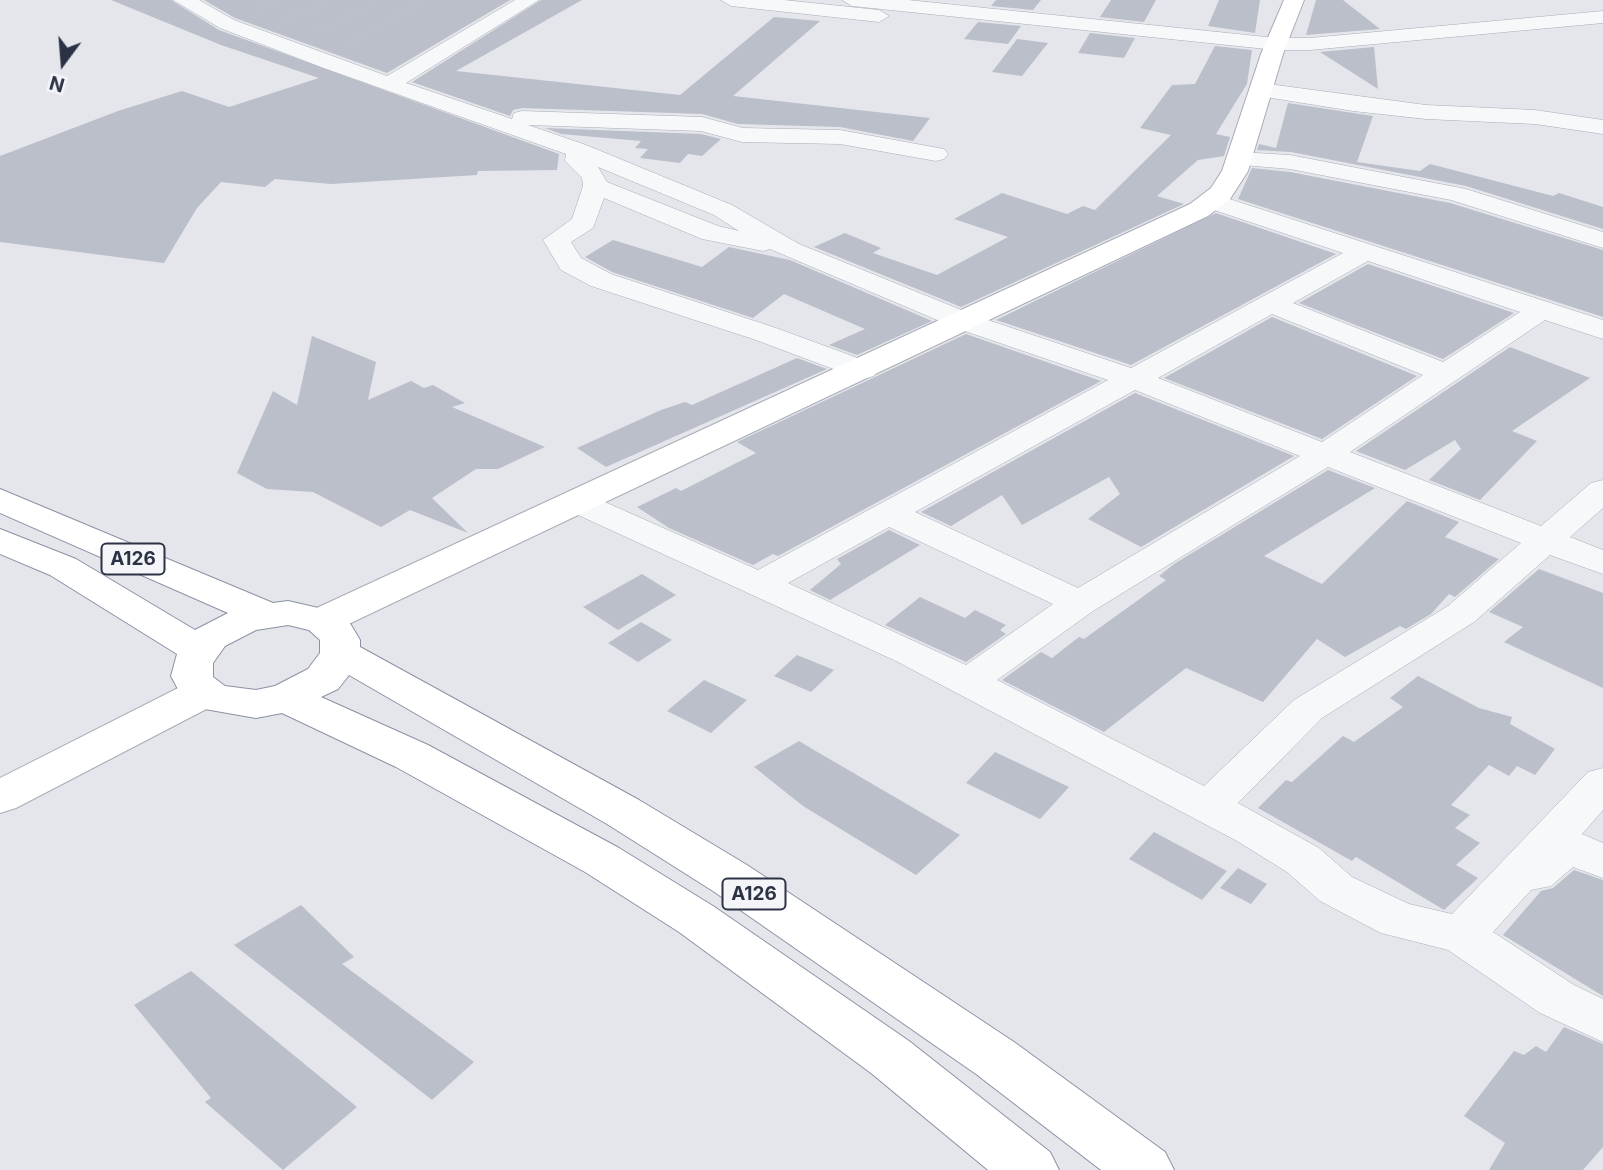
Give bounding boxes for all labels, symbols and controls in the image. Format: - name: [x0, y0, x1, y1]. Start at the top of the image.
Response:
- north arrow: [28, 28, 98, 98]
- text: N: [47, 71, 67, 97]
- road number: A126: [102, 544, 164, 574]
- road number: A126: [722, 878, 786, 909]

